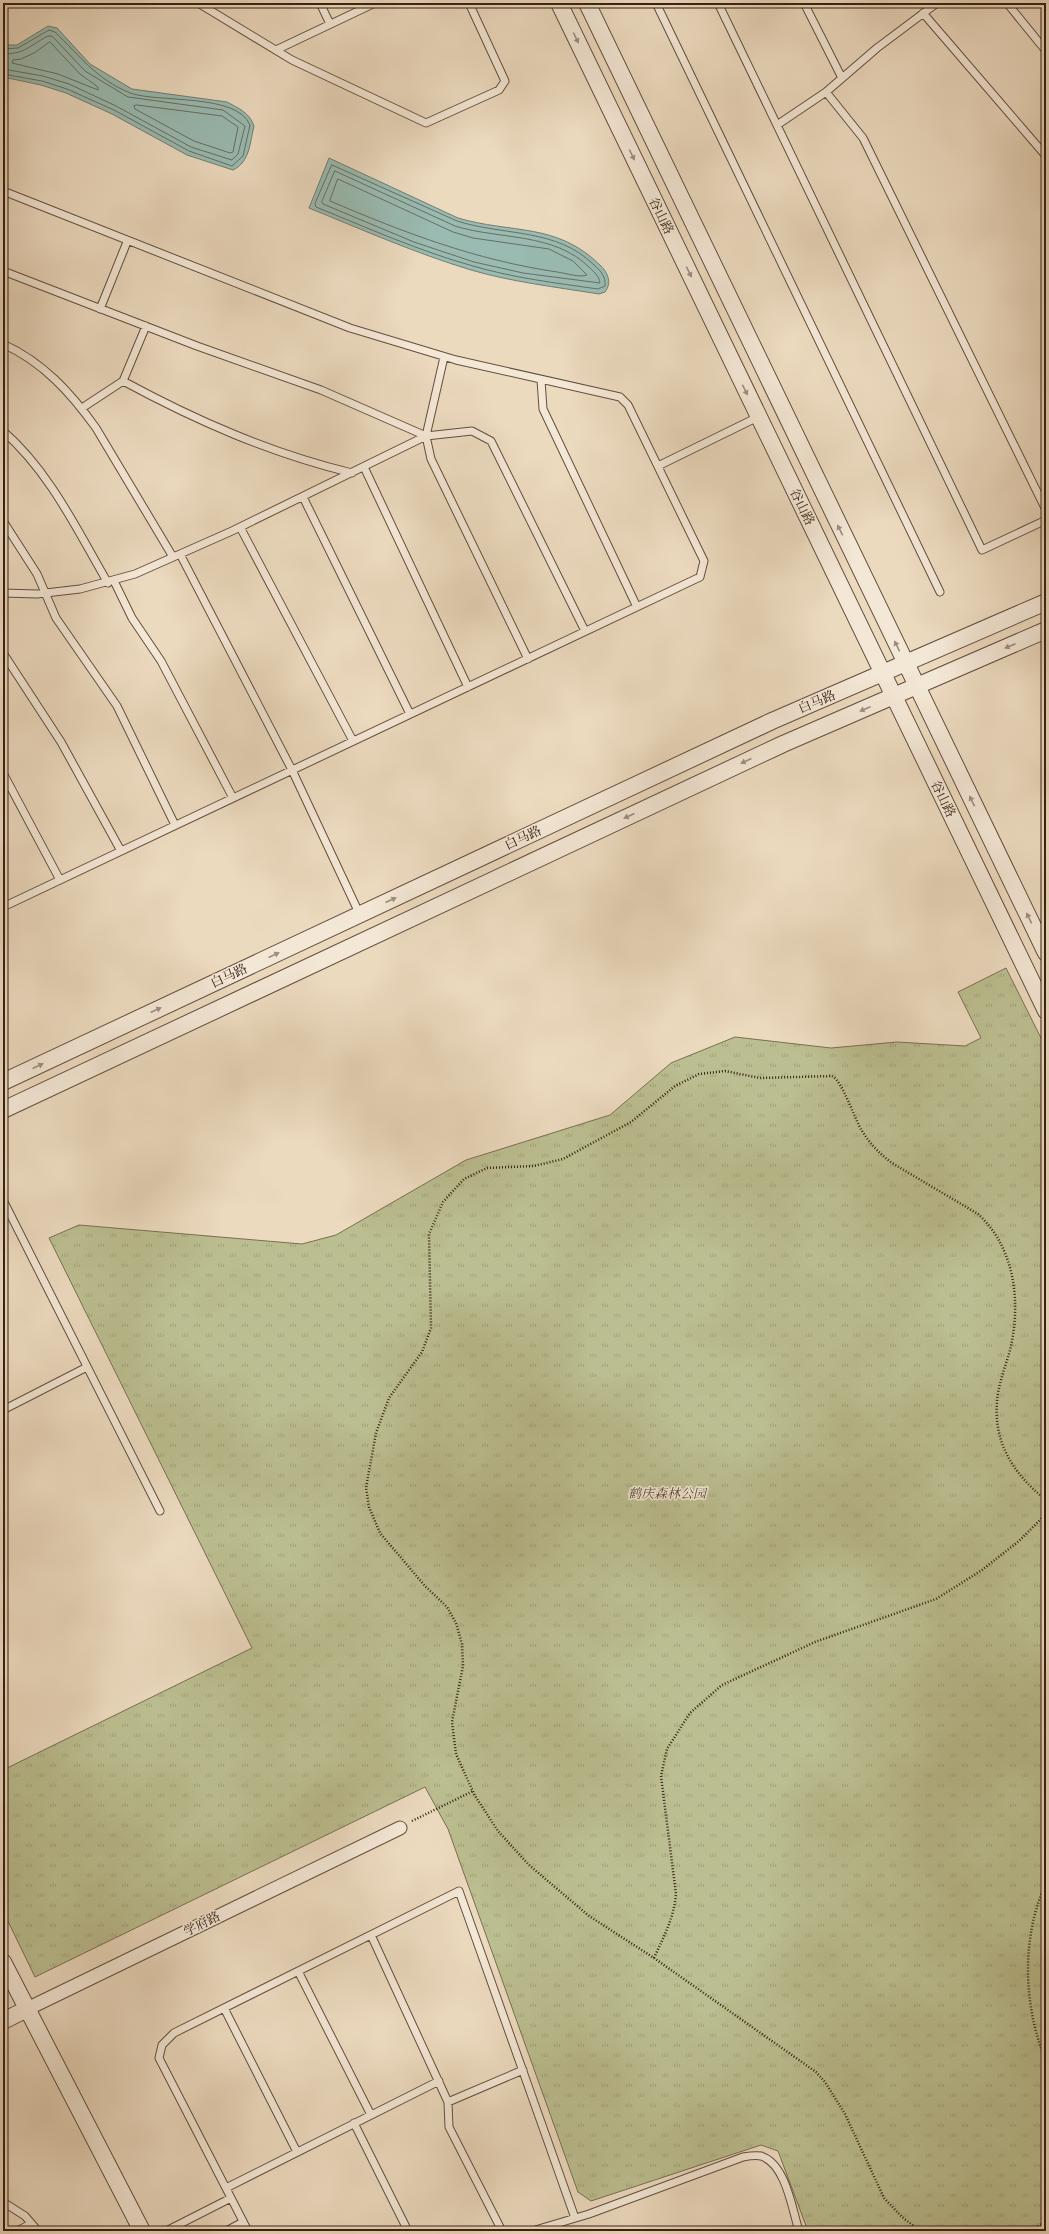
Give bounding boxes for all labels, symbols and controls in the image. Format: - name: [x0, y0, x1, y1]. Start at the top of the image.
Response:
- one-way arrow: [573, 32, 579, 44]
- one-way arrow: [629, 150, 635, 161]
- street label: 谷山路: [645, 195, 677, 237]
- one-way arrow: [686, 267, 692, 278]
- one-way arrow: [742, 384, 748, 395]
- street label: 谷山路: [786, 486, 818, 528]
- one-way arrow: [837, 524, 843, 535]
- one-way arrow: [894, 641, 900, 652]
- one-way arrow: [1004, 644, 1016, 650]
- street label: 白马路: [796, 687, 838, 717]
- one-way arrow: [859, 706, 871, 712]
- one-way arrow: [741, 758, 752, 764]
- street label: 谷山路: [927, 778, 959, 820]
- one-way arrow: [969, 795, 975, 807]
- one-way arrow: [623, 813, 634, 819]
- street label: 白马路: [502, 823, 544, 853]
- one-way arrow: [386, 897, 397, 903]
- one-way arrow: [1026, 912, 1032, 924]
- one-way arrow: [268, 952, 279, 958]
- street label: 白马路: [208, 961, 250, 991]
- one-way arrow: [150, 1007, 162, 1013]
- one-way arrow: [33, 1063, 44, 1069]
- park label: 鹤庆森林公园: [628, 1486, 708, 1502]
- street label: 学府路: [181, 1908, 223, 1940]

